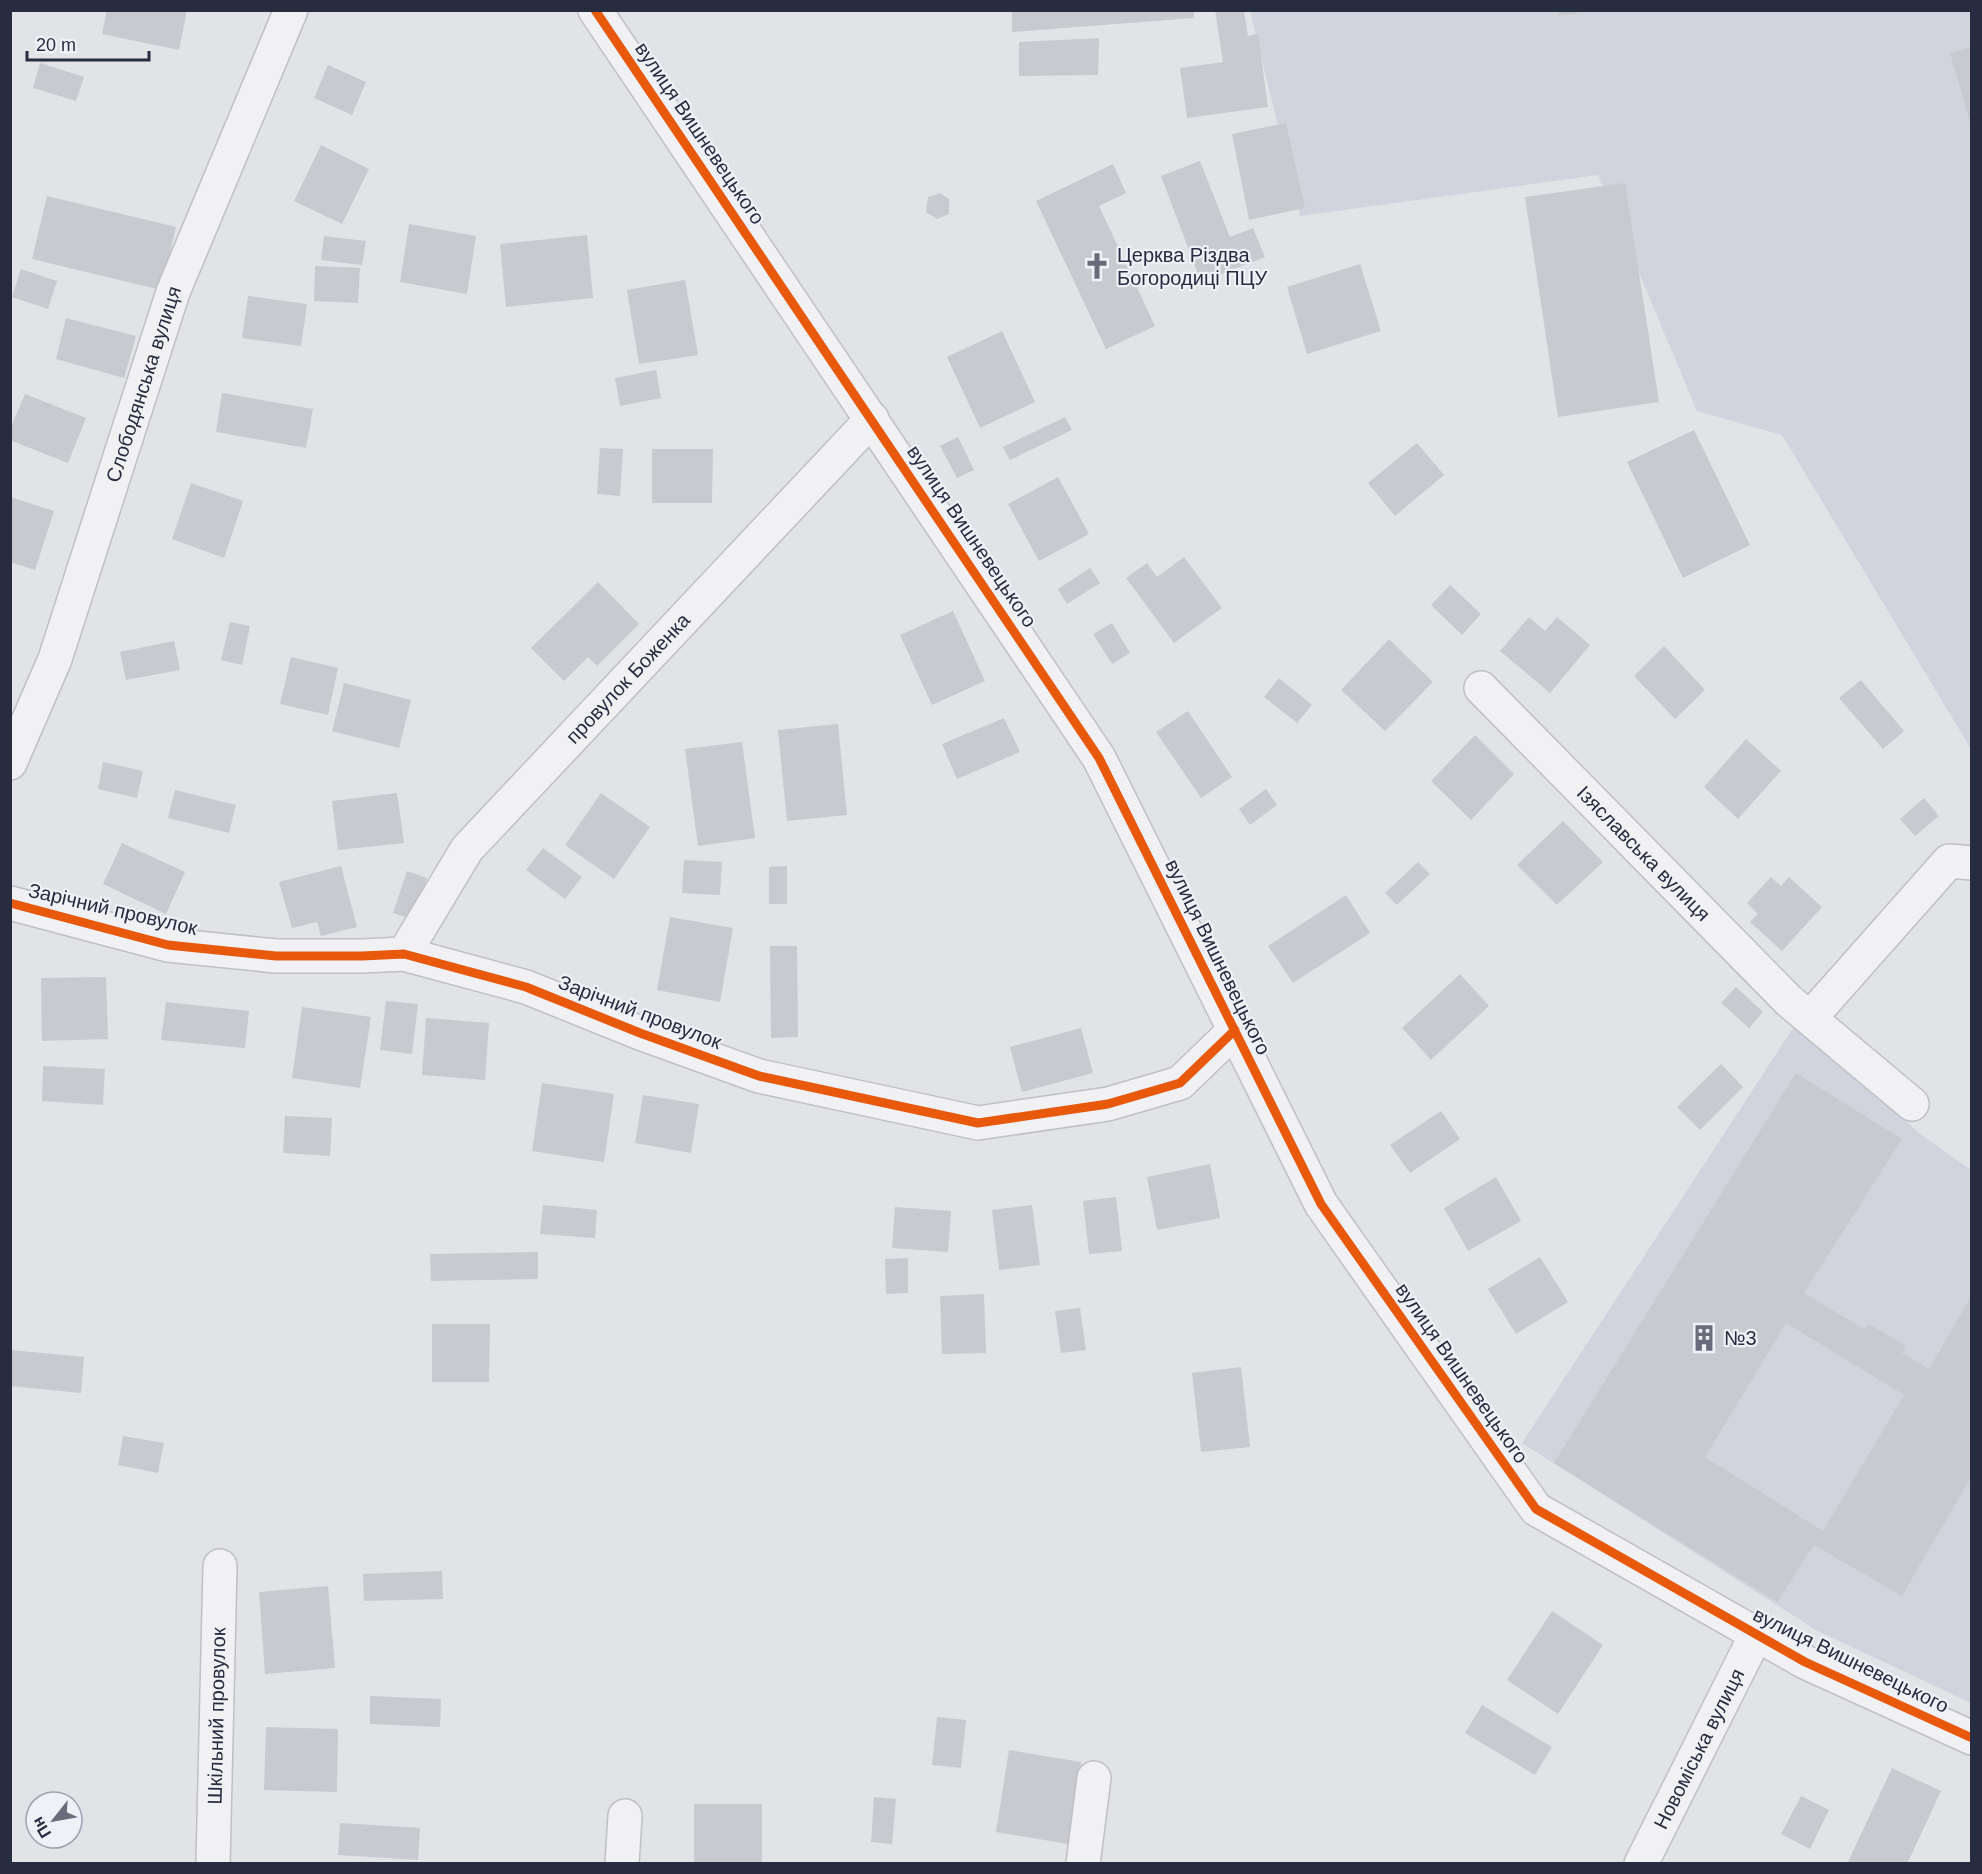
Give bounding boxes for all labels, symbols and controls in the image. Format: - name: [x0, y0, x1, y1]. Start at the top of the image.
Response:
- scale bar: [27, 24, 148, 62]
- text: 20 m: [36, 35, 76, 55]
- street label: вулиця Вишневецького: [631, 38, 769, 228]
- place label: Церква Різдва Богородиці ПЦУ: [1117, 244, 1268, 289]
- church icon: Церква Різдва Богородиці ПЦУ: [1082, 251, 1112, 281]
- street label: Слободянська вулиця: [102, 284, 185, 485]
- street label: вулиця Вишневецького: [903, 441, 1041, 631]
- street label: провулок Боженка: [561, 608, 695, 748]
- street label: Ізяславська вулиця: [1573, 781, 1715, 925]
- street label: вулиця Вишневецького: [1161, 856, 1275, 1058]
- street label: Зарічний провулок: [26, 879, 200, 939]
- street label: Зарічний провулок: [555, 971, 725, 1053]
- street label: вулиця Вишневецького: [1391, 1279, 1533, 1467]
- building icon: №3: [1689, 1323, 1719, 1353]
- place label: №3: [1724, 1327, 1757, 1349]
- street label: вулиця Вишневецького: [1750, 1603, 1952, 1717]
- street label: Шкільний провулок: [203, 1627, 230, 1805]
- street label: Новоміська вулиця: [1649, 1665, 1748, 1833]
- north arrow: [24, 1790, 84, 1850]
- text: Пн: [29, 1814, 54, 1841]

